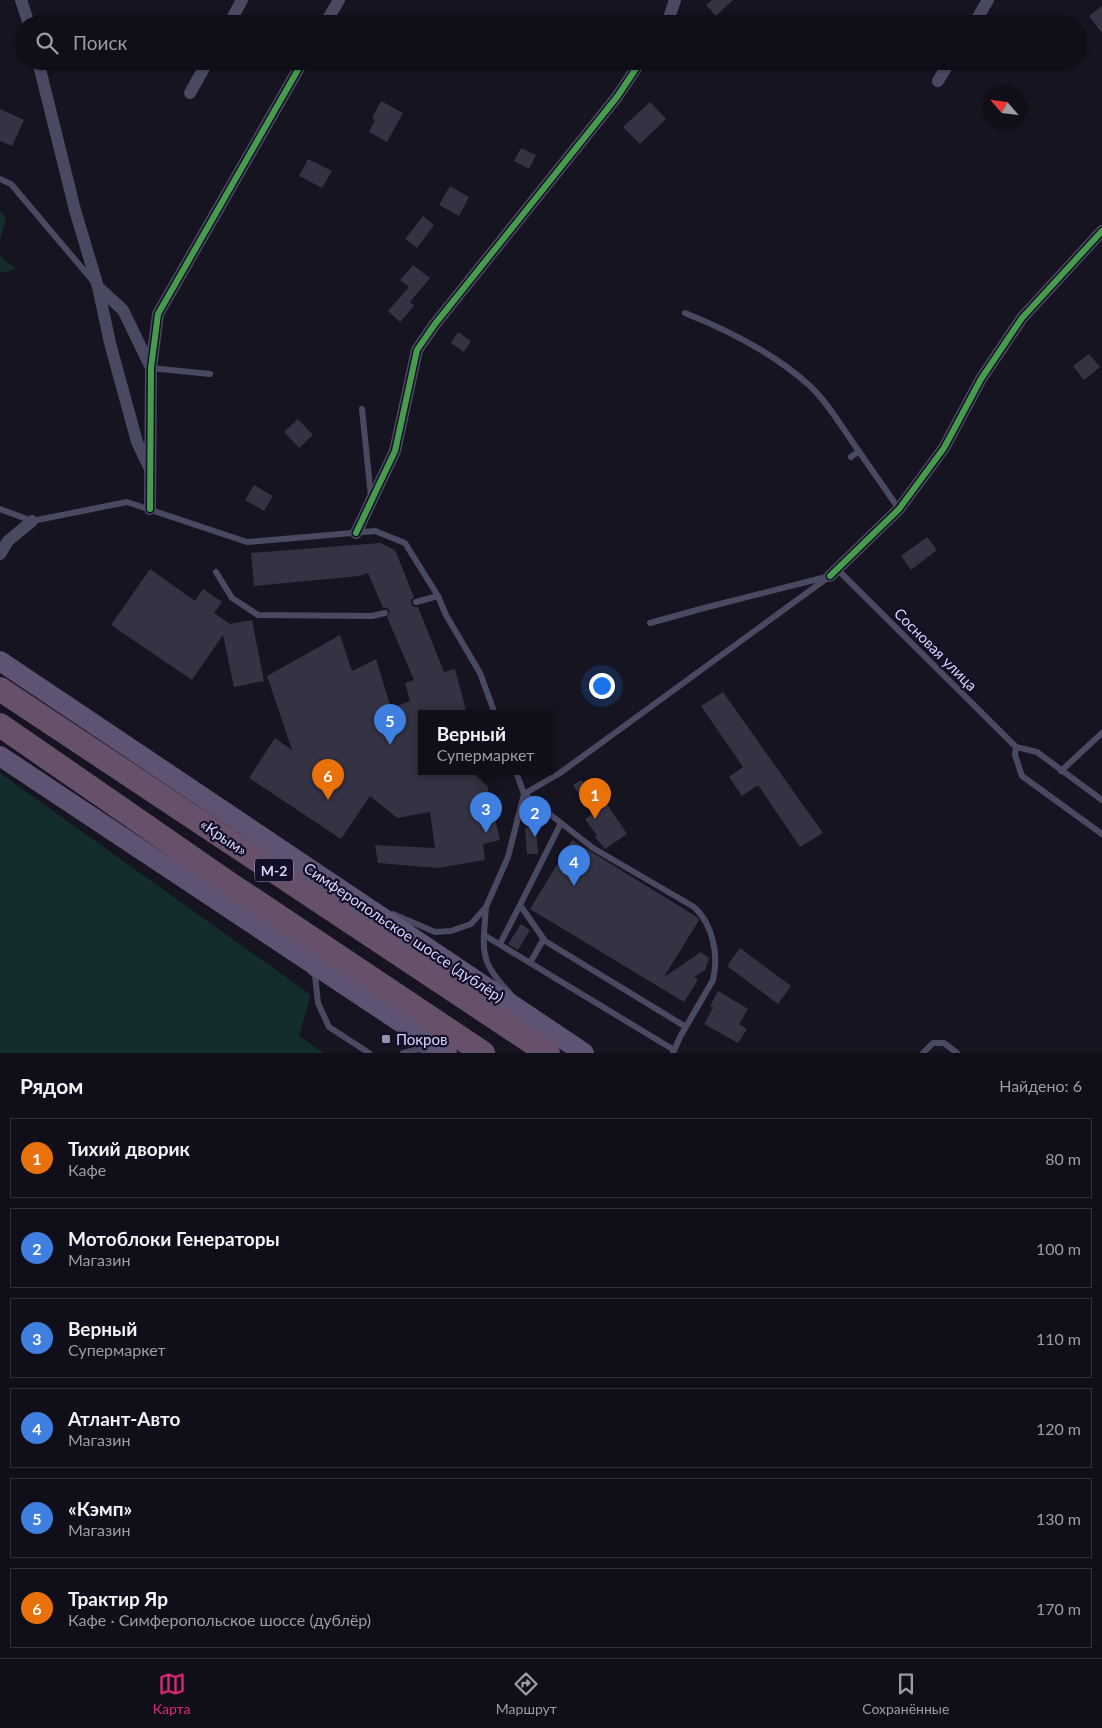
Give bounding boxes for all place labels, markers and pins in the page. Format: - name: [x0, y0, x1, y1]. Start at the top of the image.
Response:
- pin: 5: [374, 704, 406, 745]
- pin: 6: [312, 759, 344, 800]
- pin: 1: [579, 778, 611, 819]
- pin: 3: [470, 792, 502, 833]
- pin: 2: [519, 796, 551, 837]
- pin: 4: [558, 845, 590, 886]
- place label: Покров: [396, 1030, 447, 1048]
- marker: Покров: [380, 1033, 392, 1045]

